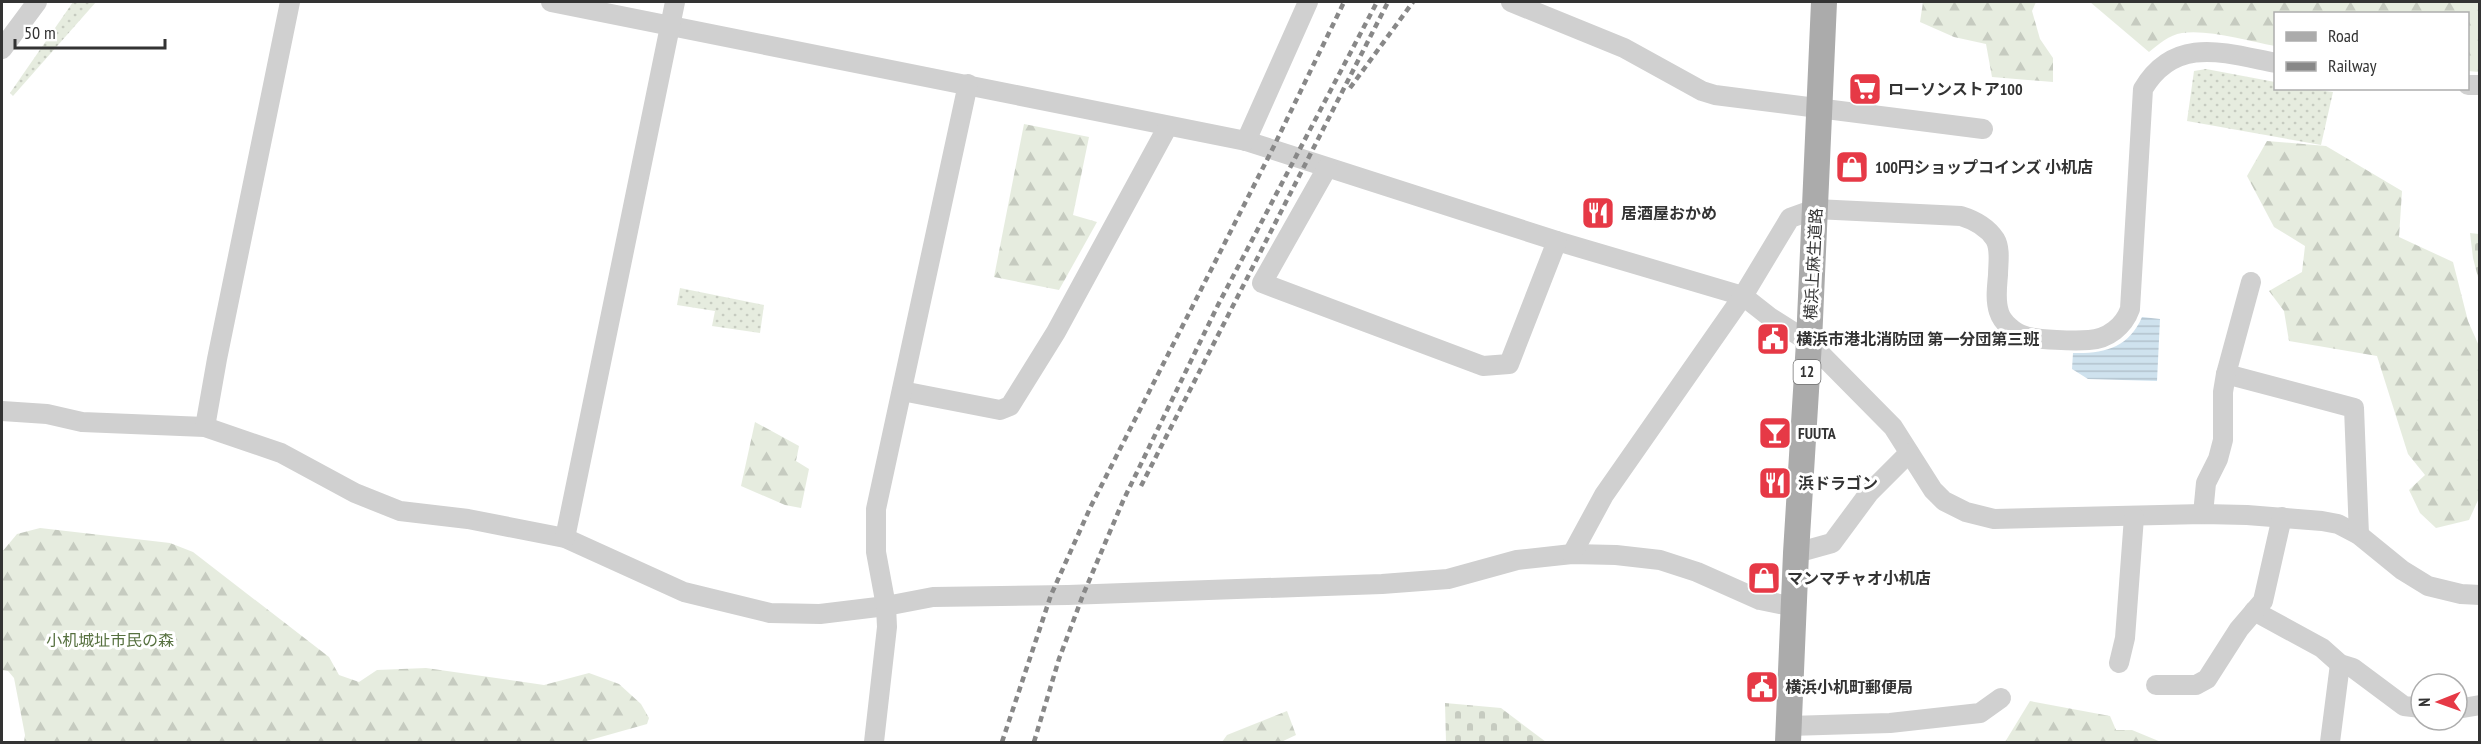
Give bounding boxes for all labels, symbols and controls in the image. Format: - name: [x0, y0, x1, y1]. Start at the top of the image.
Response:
- scale bar: [15, 12, 165, 50]
- legend: [2274, 12, 2469, 90]
- text: 50 m: [24, 21, 56, 44]
- text: Road: [2328, 24, 2359, 47]
- text: Railway: [2328, 54, 2377, 77]
- supermarket icon: ローソンストア100: [1847, 71, 1883, 107]
- place label: ローソンストア100: [1888, 79, 2023, 99]
- shop icon: 100円ショップコインズ 小机店: [1834, 149, 1870, 185]
- place label: 100円ショップコインズ 小机店: [1875, 157, 2093, 177]
- restaurant icon: 居酒屋おかめ: [1580, 195, 1616, 231]
- place label: 居酒屋おかめ: [1621, 203, 1717, 223]
- street label: 横浜上麻生道路: [1800, 208, 1826, 320]
- public building icon: 横浜市港北消防団 第一分団第三班: [1755, 321, 1791, 357]
- place label: 横浜市港北消防団 第一分団第三班: [1796, 329, 2039, 349]
- road number: 12: [1794, 360, 1820, 384]
- bar icon: FUUTA: [1757, 415, 1793, 451]
- place label: FUUTA: [1798, 423, 1837, 443]
- restaurant icon: 浜ドラゴン: [1757, 465, 1793, 501]
- place label: 浜ドラゴン: [1798, 473, 1878, 493]
- shop icon: マンマチャオ小机店: [1746, 560, 1782, 596]
- place label: マンマチャオ小机店: [1787, 568, 1931, 588]
- park label: 小机城址市民の森: [46, 630, 174, 650]
- public building icon: 横浜小机町郵便局: [1744, 669, 1780, 705]
- north arrow: [2409, 672, 2469, 732]
- place label: 横浜小机町郵便局: [1785, 677, 1913, 697]
- text: N: [2414, 698, 2434, 707]

